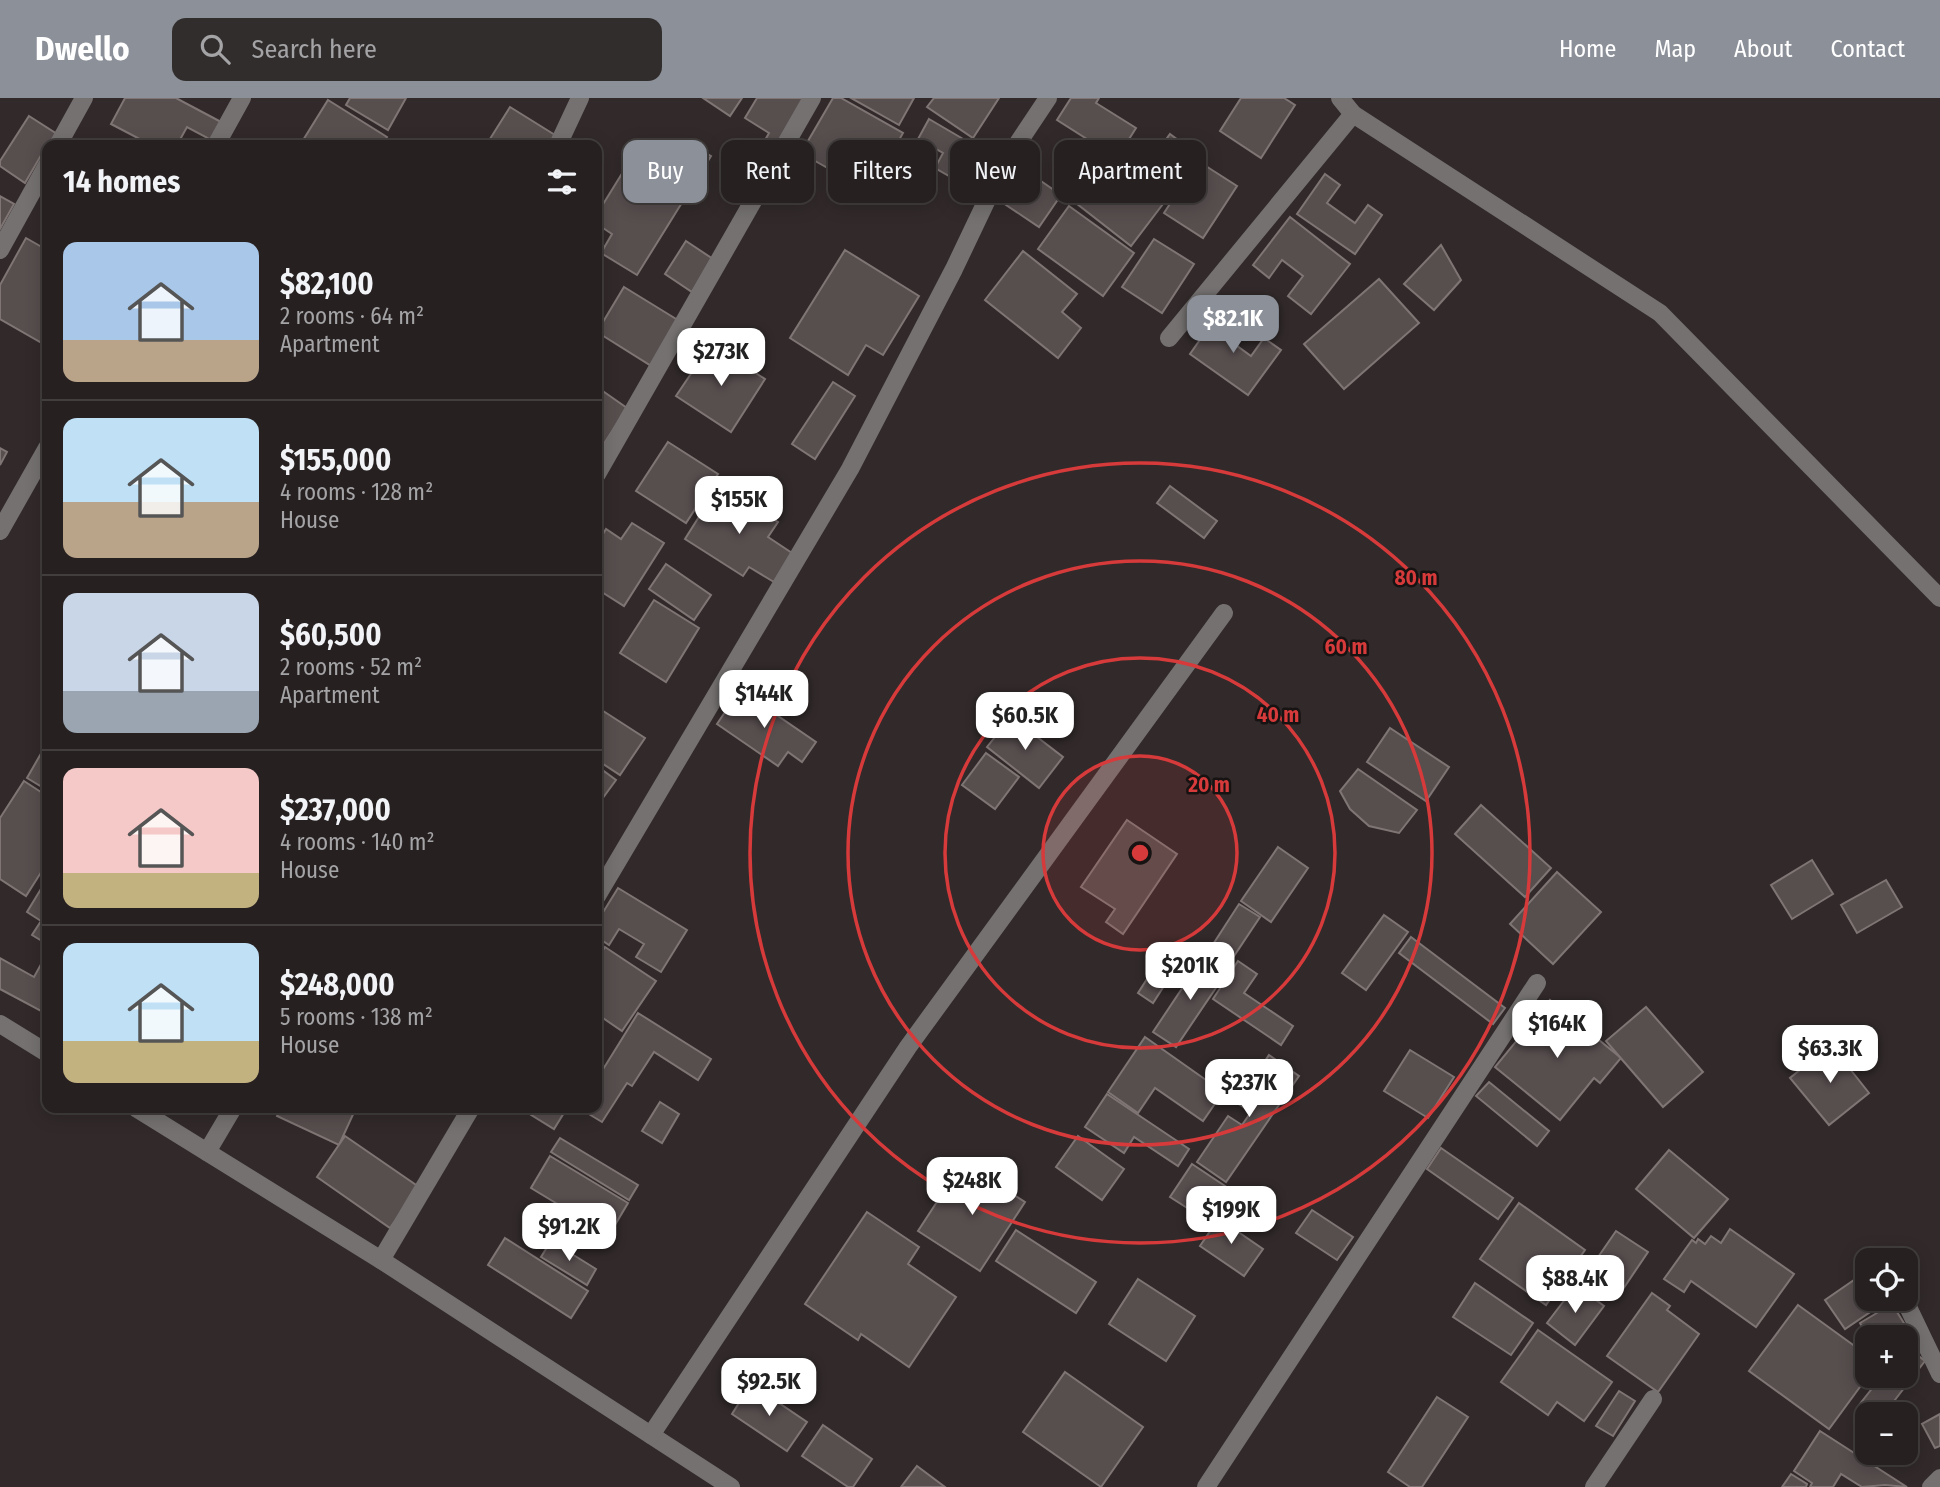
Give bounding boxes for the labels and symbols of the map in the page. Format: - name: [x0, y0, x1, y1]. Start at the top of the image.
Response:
- pin: $82.1K: [1176, 296, 1290, 355]
- pin: $273K: [672, 328, 770, 388]
- pin: $155K: [690, 476, 788, 536]
- text: 80 m: [1395, 565, 1437, 591]
- text: 60 m: [1325, 634, 1367, 660]
- pin: $144K: [715, 670, 813, 730]
- pin: $60.5K: [968, 692, 1082, 752]
- text: 40 m: [1257, 702, 1299, 728]
- text: 20 m: [1187, 772, 1230, 798]
- centre of rings: [1128, 841, 1152, 865]
- pin: $201K: [1141, 942, 1239, 1002]
- pin: $164K: [1508, 1000, 1606, 1060]
- pin: $63.3K: [1773, 1026, 1887, 1085]
- pin: $237K: [1200, 1060, 1298, 1119]
- pin: $248K: [923, 1158, 1021, 1217]
- pin: $199K: [1182, 1186, 1280, 1246]
- pin: $91.2K: [512, 1204, 626, 1263]
- pin: $88.4K: [1518, 1256, 1632, 1315]
- pin: $92.5K: [712, 1358, 826, 1418]

